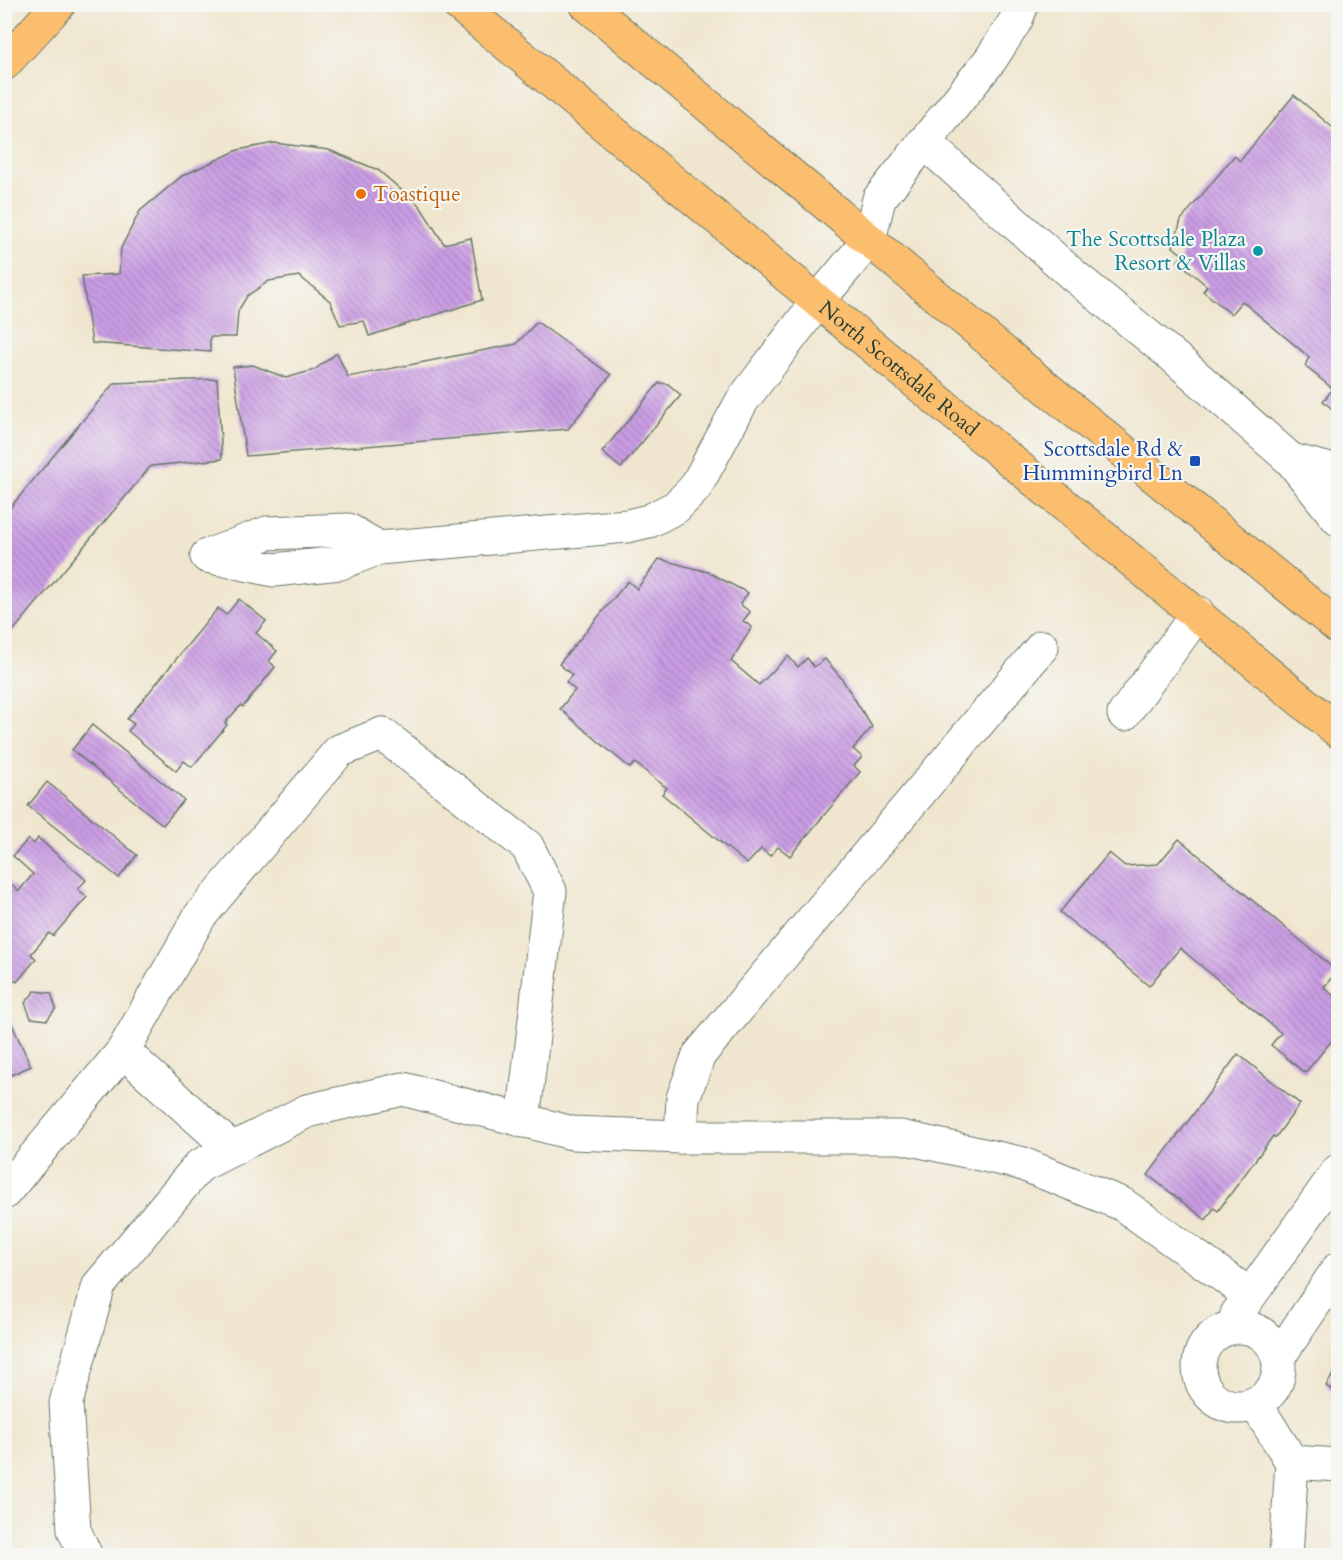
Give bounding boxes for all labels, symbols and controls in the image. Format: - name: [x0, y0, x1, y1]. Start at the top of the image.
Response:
- place label: Toastique: [373, 180, 461, 209]
- marker: Toastique: [354, 187, 368, 201]
- place label: The Scottsdale Plaza Resort & Villas: [1066, 225, 1246, 278]
- marker: The Scottsdale Plaza Resort & Villas: [1251, 244, 1265, 258]
- street label: North Scottsdale Road: [813, 294, 985, 443]
- place label: Scottsdale Rd & Hummingbird Ln: [1022, 435, 1183, 488]
- marker: Scottsdale Rd & Hummingbird Ln: [1188, 454, 1202, 468]

